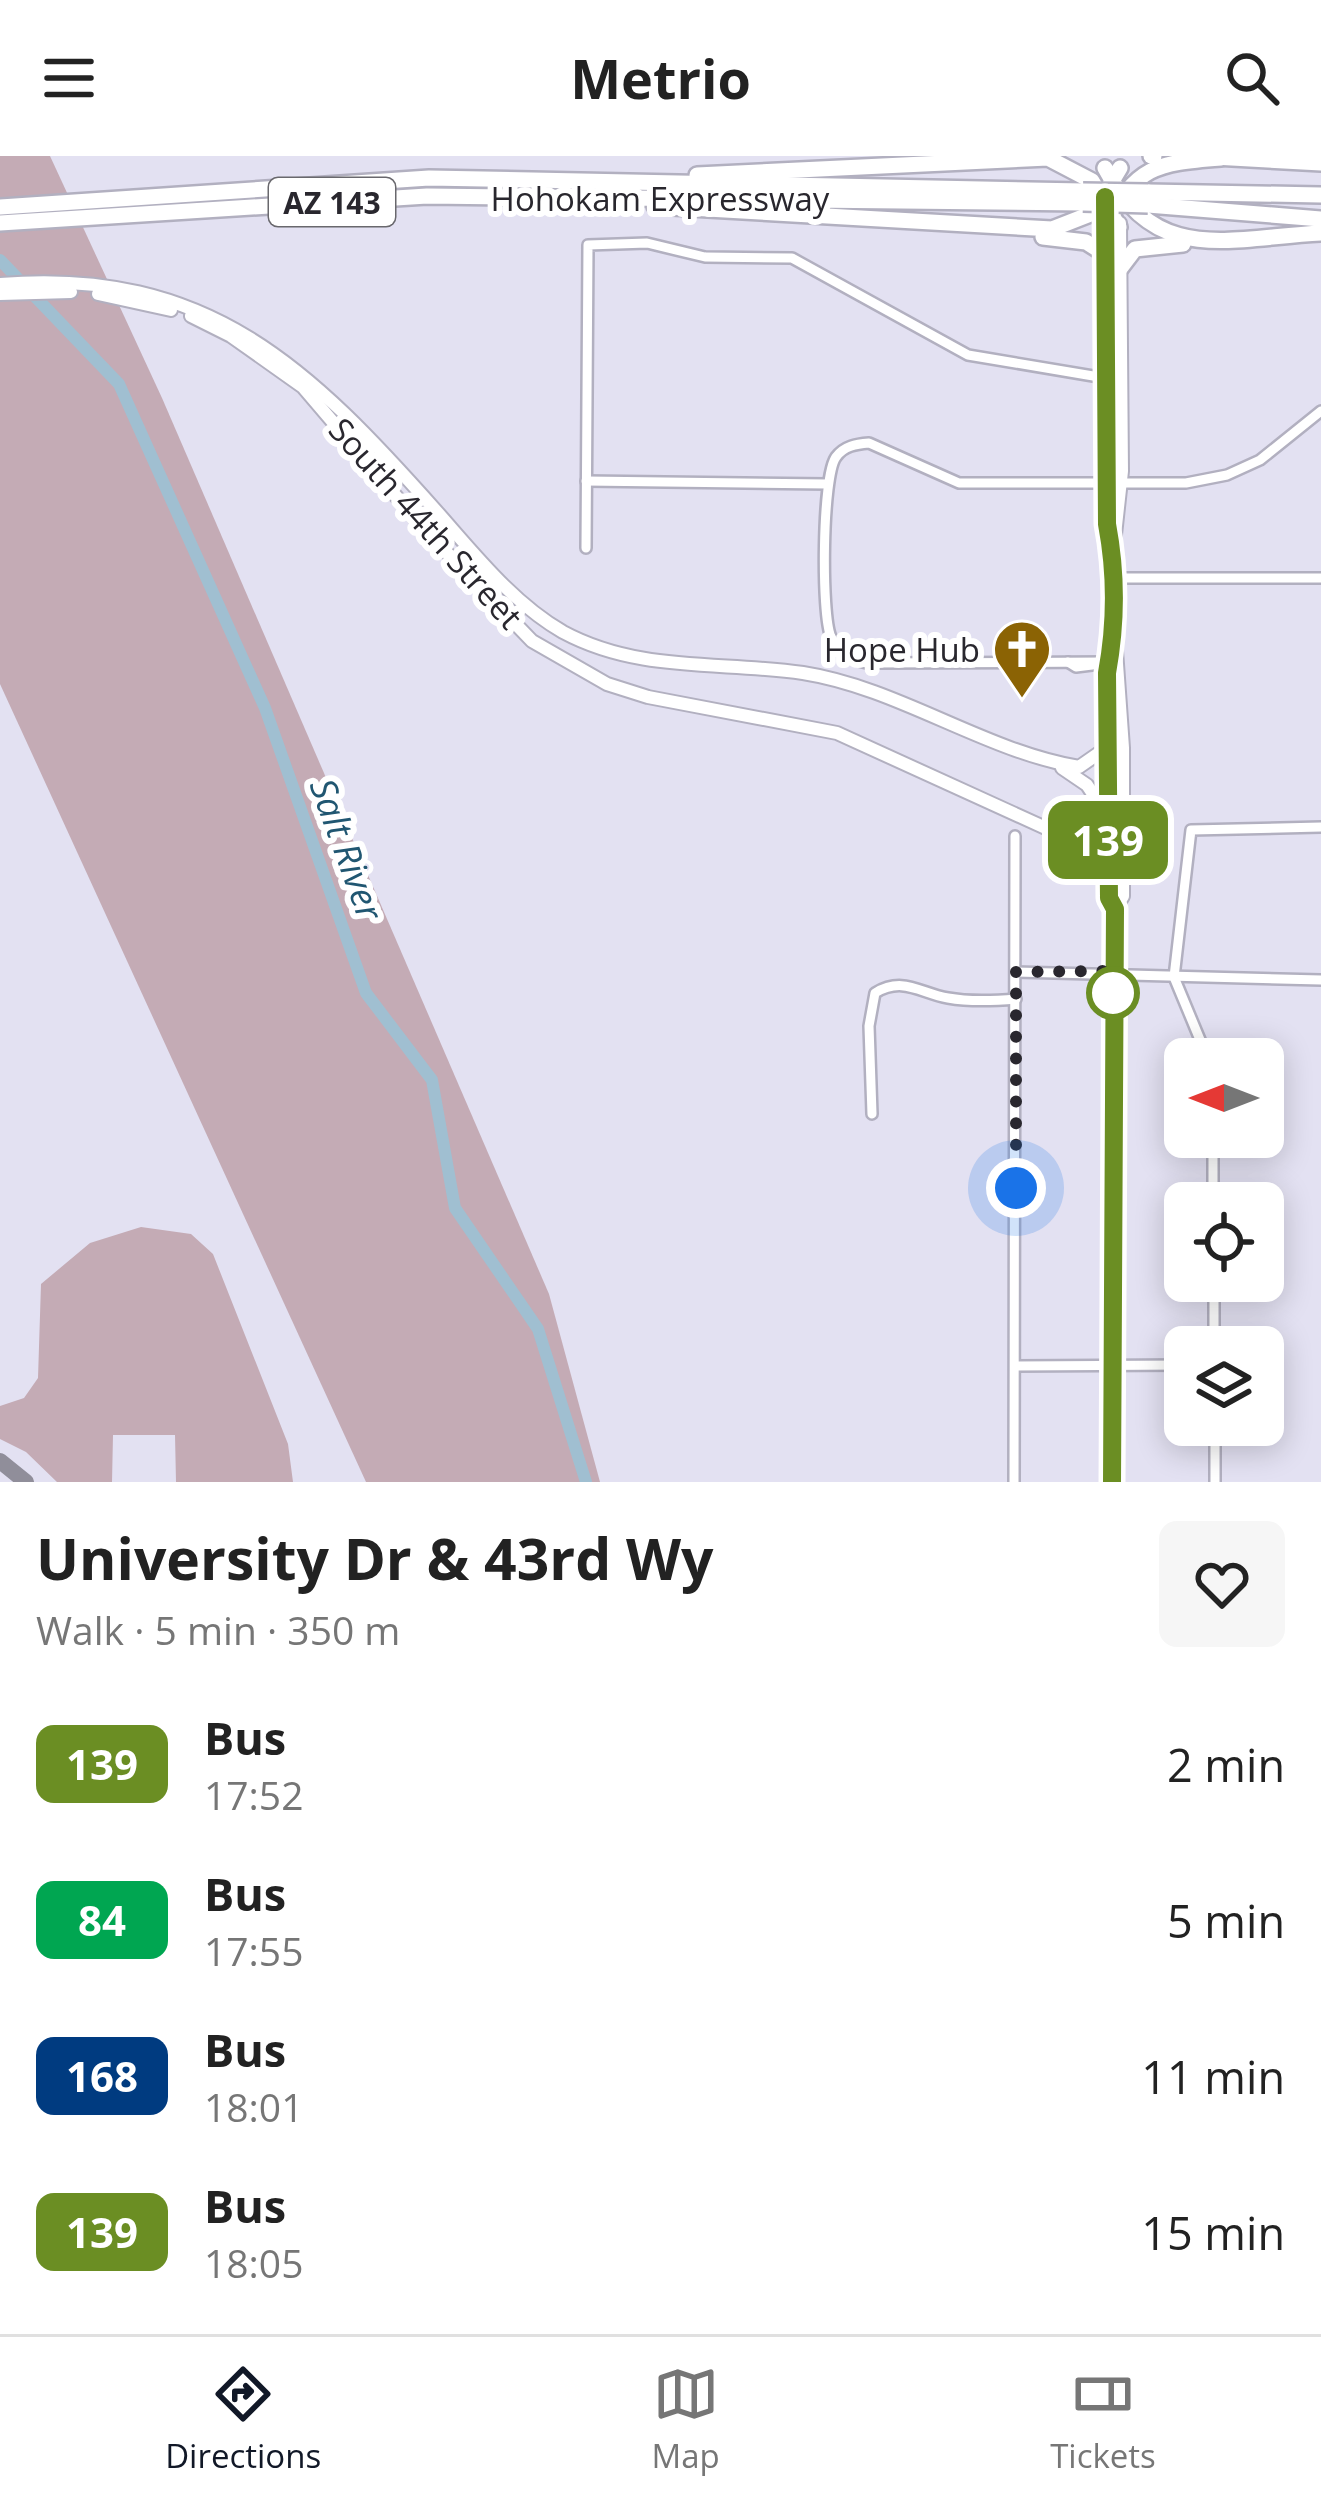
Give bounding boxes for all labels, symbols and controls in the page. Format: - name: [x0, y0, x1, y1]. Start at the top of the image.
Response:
- text: Metrio: [570, 41, 751, 115]
- icon: menu: [36, 45, 102, 111]
- icon: search: [1219, 45, 1285, 111]
- street label: Hohokam Expressway: [491, 176, 830, 221]
- road number: AZ 143: [269, 178, 395, 226]
- street label: South 44th Street: [319, 408, 533, 638]
- church icon: Hope Hub: [991, 618, 1053, 700]
- place label: Hope Hub: [824, 627, 980, 672]
- water label: Salt River: [299, 771, 396, 928]
- line badge: 139: [1039, 801, 1177, 879]
- text: 139: [1072, 811, 1144, 868]
- unlabelled marker: [1088, 968, 1138, 1018]
- north arrow: [1164, 1038, 1284, 1158]
- map controls: [1164, 1038, 1284, 1446]
- your location: [986, 1158, 1046, 1218]
- button: locate: [1164, 1182, 1284, 1302]
- button: layers: [1164, 1326, 1284, 1446]
- text: University Dr & 43rd Wy: [36, 1519, 714, 1597]
- button: heart: [1159, 1521, 1285, 1647]
- text: Walk · 5 min · 350 m: [36, 1603, 400, 1656]
- text: Bus: [204, 1707, 286, 1768]
- text: 2 min: [1167, 1734, 1285, 1795]
- text: 139: [66, 1735, 138, 1792]
- text: 17:52: [204, 1768, 303, 1821]
- text: Bus: [204, 1863, 286, 1924]
- text: 5 min: [1167, 1890, 1285, 1951]
- text: 84: [78, 1891, 126, 1948]
- text: 17:55: [204, 1924, 303, 1977]
- text: Bus: [204, 2019, 286, 2080]
- text: 11 min: [1141, 2046, 1285, 2107]
- text: 168: [66, 2047, 138, 2104]
- text: 18:01: [204, 2080, 303, 2133]
- text: Bus: [204, 2175, 286, 2236]
- text: 15 min: [1141, 2202, 1285, 2263]
- text: 139: [66, 2203, 138, 2260]
- text: 18:05: [204, 2236, 303, 2289]
- tab: Directions: [165, 2361, 321, 2478]
- tab: Map: [652, 2361, 720, 2478]
- tab: Tickets: [1050, 2361, 1156, 2478]

